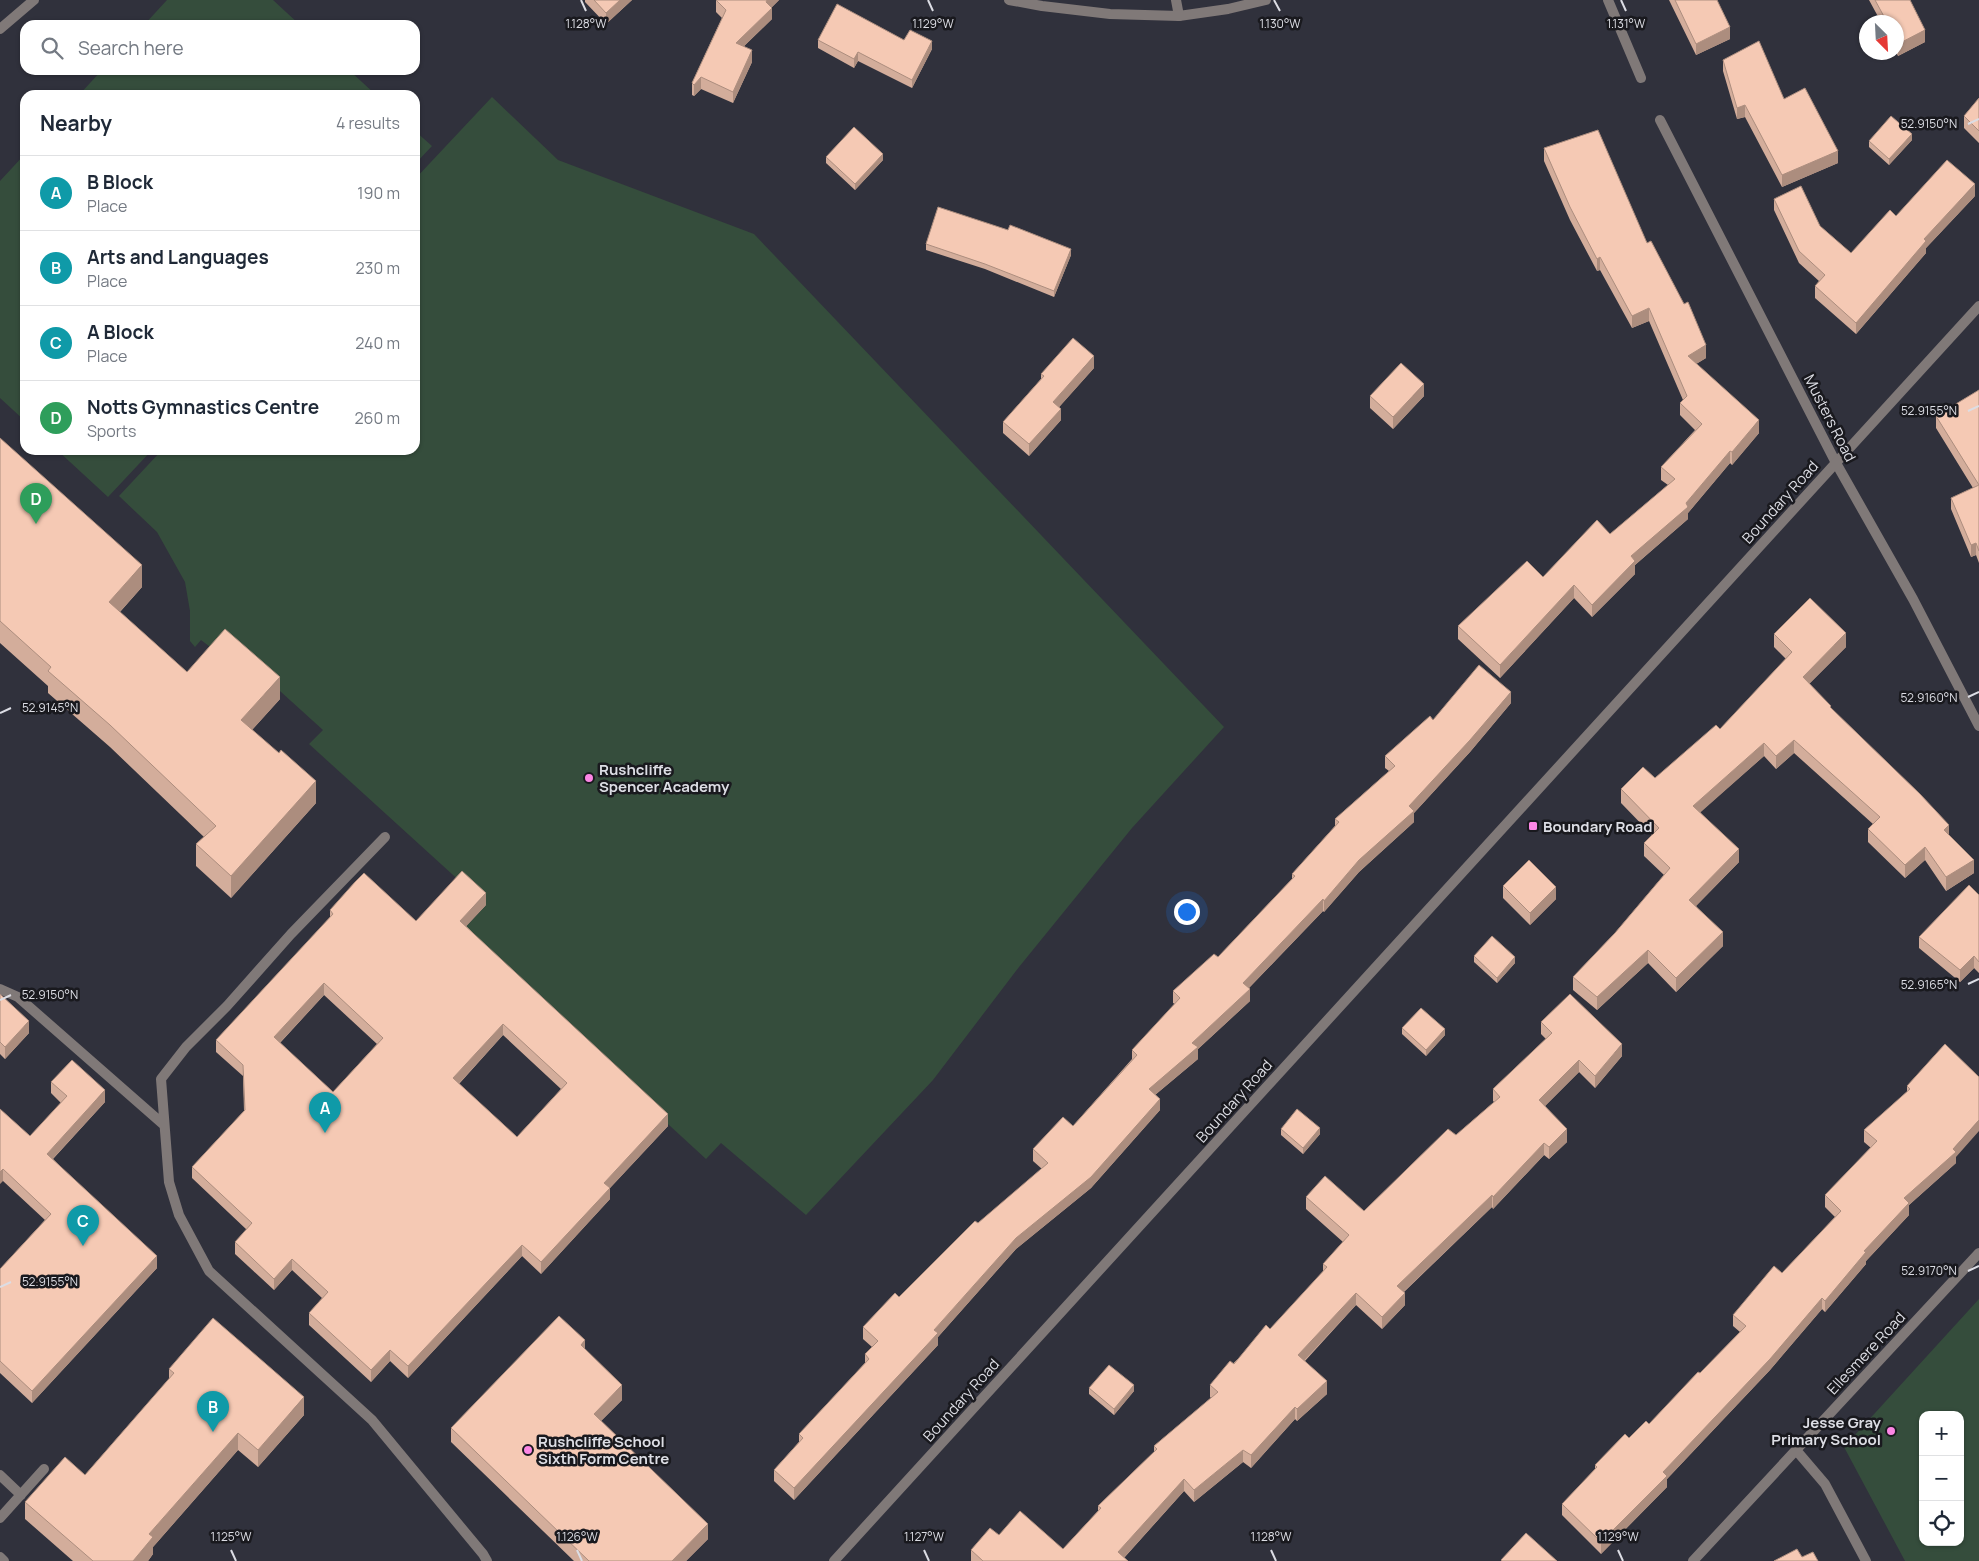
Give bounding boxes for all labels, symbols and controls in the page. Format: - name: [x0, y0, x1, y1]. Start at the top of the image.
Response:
- text: 1.128°W: [566, 15, 607, 32]
- text: 1.129°W: [912, 15, 954, 32]
- text: 1.130°W: [1259, 15, 1301, 32]
- text: 1.131°W: [1607, 15, 1646, 32]
- north arrow: [1859, 15, 1904, 60]
- search box: [20, 20, 420, 75]
- icon: search: [38, 34, 66, 62]
- text: Search here: [78, 35, 184, 61]
- text: Nearby: [40, 109, 112, 137]
- text: 4 results: [336, 112, 400, 134]
- text: 52.9150°N: [1901, 115, 1957, 132]
- text: B Block: [87, 169, 153, 195]
- text: A: [51, 182, 61, 204]
- text: 190 m: [357, 182, 400, 204]
- text: Place: [87, 195, 127, 217]
- text: Arts and Languages: [87, 244, 269, 270]
- text: B: [51, 257, 61, 279]
- text: 230 m: [356, 257, 400, 279]
- text: Place: [87, 270, 127, 292]
- text: A Block: [87, 319, 154, 345]
- text: C: [50, 332, 62, 354]
- text: 240 m: [355, 332, 400, 354]
- text: Place: [87, 345, 127, 367]
- street label: Musters Road: [1799, 371, 1861, 465]
- text: Notts Gymnastics Centre: [87, 394, 319, 420]
- text: 52.9155°N: [1901, 402, 1957, 419]
- text: D: [50, 407, 62, 429]
- text: 260 m: [354, 407, 400, 429]
- text: Sports: [87, 420, 136, 442]
- street label: Boundary Road: [1737, 456, 1823, 548]
- pin: D: [20, 483, 52, 524]
- text: 52.9160°N: [1901, 689, 1957, 706]
- text: 52.9145°N: [22, 699, 78, 716]
- place label: Rushcliffe Spencer Academy: [599, 759, 730, 797]
- marker: Rushcliffe Spencer Academy: [583, 772, 595, 784]
- place label: Boundary Road: [1543, 816, 1652, 837]
- marker: Boundary Road: [1527, 820, 1539, 832]
- your location: [1174, 899, 1200, 925]
- text: 52.9165°N: [1901, 976, 1957, 993]
- text: 52.9150°N: [22, 986, 78, 1003]
- street label: Boundary Road: [1191, 1055, 1277, 1147]
- pin: A: [309, 1092, 341, 1133]
- pin: C: [67, 1205, 99, 1246]
- text: 52.9170°N: [1901, 1262, 1957, 1279]
- text: 52.9155°N: [22, 1273, 78, 1290]
- street label: Ellesmere Road: [1822, 1307, 1910, 1399]
- street label: Boundary Road: [918, 1354, 1004, 1446]
- pin: B: [197, 1391, 229, 1432]
- map controls: [1919, 1411, 1964, 1546]
- button: +: [1919, 1411, 1964, 1456]
- place label: Jesse Gray Primary School: [1771, 1412, 1882, 1450]
- marker: Jesse Gray Primary School: [1885, 1425, 1897, 1437]
- place label: Rushcliffe School Sixth Form Centre: [538, 1431, 669, 1469]
- marker: Rushcliffe School Sixth Form Centre: [522, 1444, 534, 1456]
- button: −: [1919, 1456, 1964, 1501]
- button: locate: [1919, 1501, 1964, 1546]
- text: 1.125°W: [211, 1528, 252, 1545]
- text: 1.126°W: [556, 1528, 598, 1545]
- text: 1.127°W: [904, 1528, 945, 1545]
- text: 1.128°W: [1251, 1528, 1292, 1545]
- text: 1.129°W: [1597, 1528, 1639, 1545]

